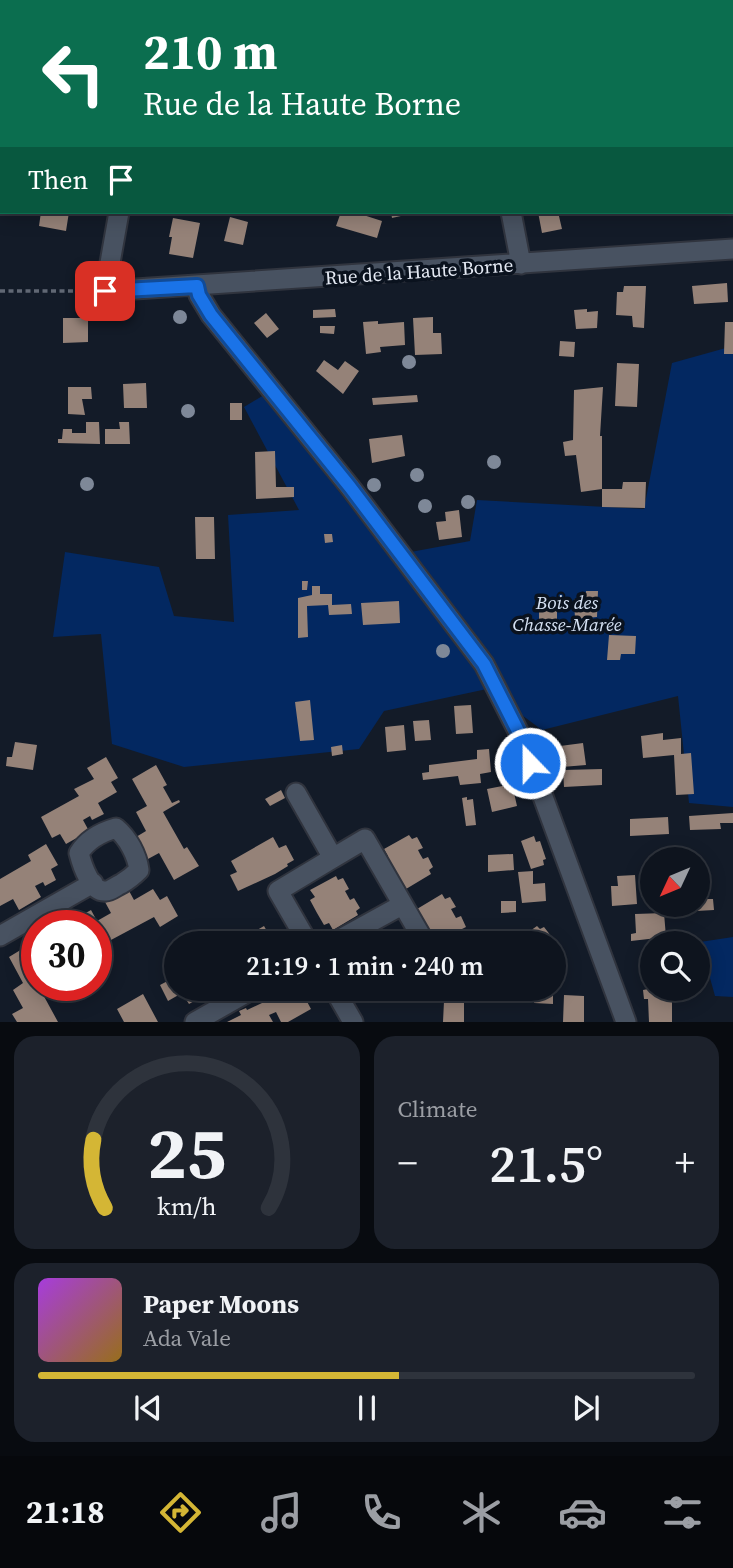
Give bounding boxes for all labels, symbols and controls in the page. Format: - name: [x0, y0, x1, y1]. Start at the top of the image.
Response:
- text: 210 m: [143, 18, 278, 85]
- icon: left: [28, 28, 119, 119]
- text: Rue de la Haute Borne: [143, 82, 461, 126]
- icon: arrive: [102, 161, 140, 199]
- text: Then: [28, 162, 88, 198]
- street label: Rue de la Haute Borne: [324, 251, 514, 291]
- pin: [75, 261, 135, 321]
- icon: arrive: [86, 272, 124, 310]
- park label: Bois des Chasse-Marée: [513, 589, 622, 637]
- position arrow: [493, 726, 567, 800]
- north arrow: [640, 847, 710, 917]
- map controls: [640, 847, 710, 1001]
- speed limit sign: 30: [21, 910, 112, 1001]
- button: search: [640, 931, 710, 1001]
- text: 21:19 · 1 min · 240 m: [246, 948, 484, 984]
- text: Climate: [398, 1093, 477, 1125]
- text: 25: [147, 1104, 226, 1203]
- text: 21.5°: [489, 1128, 603, 1199]
- text: −: [398, 1137, 418, 1189]
- text: +: [675, 1137, 695, 1189]
- text: km/h: [157, 1189, 217, 1223]
- text: Paper Moons: [143, 1286, 299, 1322]
- text: Ada Vale: [143, 1322, 231, 1354]
- icon: previous: [129, 1389, 167, 1427]
- icon: pause: [348, 1389, 386, 1427]
- icon: next: [567, 1389, 605, 1427]
- icon: directions: [156, 1488, 205, 1537]
- icon: music: [257, 1488, 306, 1537]
- icon: phone: [357, 1488, 406, 1537]
- icon: climate: [457, 1488, 506, 1537]
- icon: car: [558, 1488, 607, 1537]
- icon: filters: [658, 1488, 707, 1537]
- text: 21:18: [26, 1490, 105, 1534]

